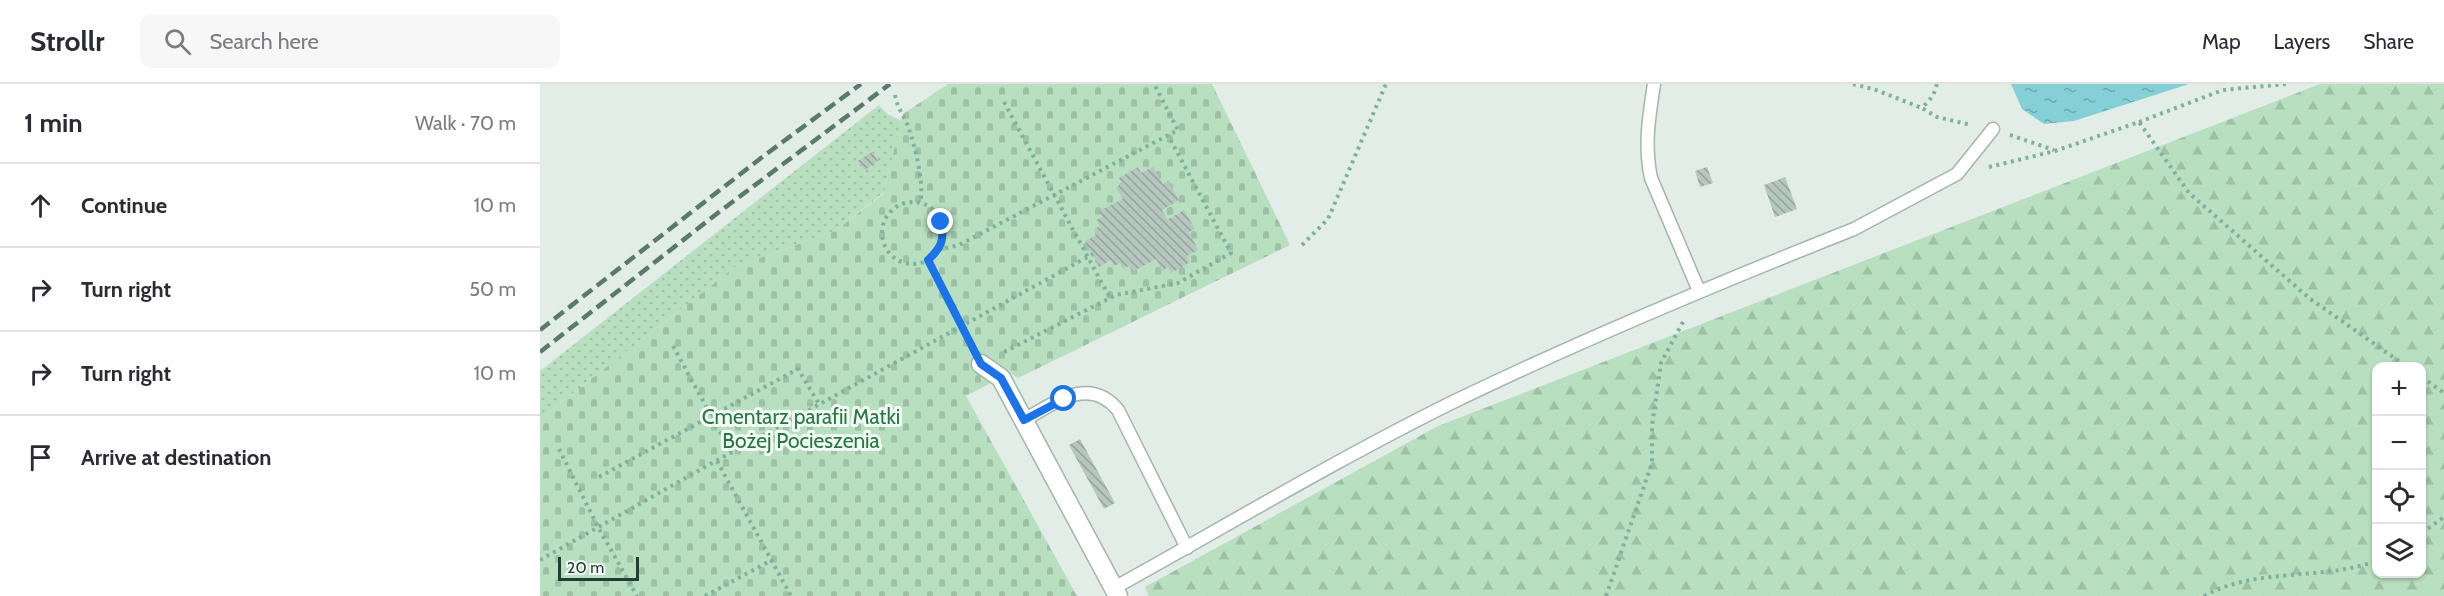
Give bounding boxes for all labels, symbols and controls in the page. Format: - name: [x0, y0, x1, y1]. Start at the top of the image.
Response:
- search box: [140, 14, 560, 68]
- text: Strollr: [30, 24, 104, 58]
- icon: search: [161, 25, 194, 58]
- text: Search here: [209, 28, 319, 55]
- text: Map: [2202, 29, 2241, 54]
- text: Layers: [2274, 29, 2330, 54]
- text: Share: [2363, 29, 2414, 54]
- text: 1 min: [24, 107, 83, 139]
- text: Walk · 70 m: [415, 111, 516, 135]
- icon: ahead: [24, 189, 57, 222]
- text: Continue: [81, 192, 167, 219]
- text: 10 m: [473, 193, 516, 217]
- route end: [927, 208, 953, 234]
- icon: right: [24, 273, 57, 306]
- text: Turn right: [81, 276, 171, 303]
- text: 50 m: [469, 277, 516, 301]
- icon: right: [24, 357, 57, 390]
- text: Turn right: [81, 360, 171, 387]
- text: 10 m: [473, 361, 516, 385]
- map controls: [2372, 362, 2426, 578]
- button: +: [2372, 362, 2426, 416]
- route start: [1050, 385, 1076, 411]
- park label: Cmentarz parafii Matki Bożej Pocieszenia: [702, 404, 900, 454]
- button: −: [2372, 416, 2426, 470]
- icon: arrive: [24, 441, 57, 474]
- text: Arrive at destination: [81, 444, 271, 471]
- button: locate: [2372, 470, 2426, 524]
- button: layers: [2372, 524, 2426, 578]
- scale bar: [558, 554, 639, 582]
- text: 20 m: [567, 558, 604, 577]

